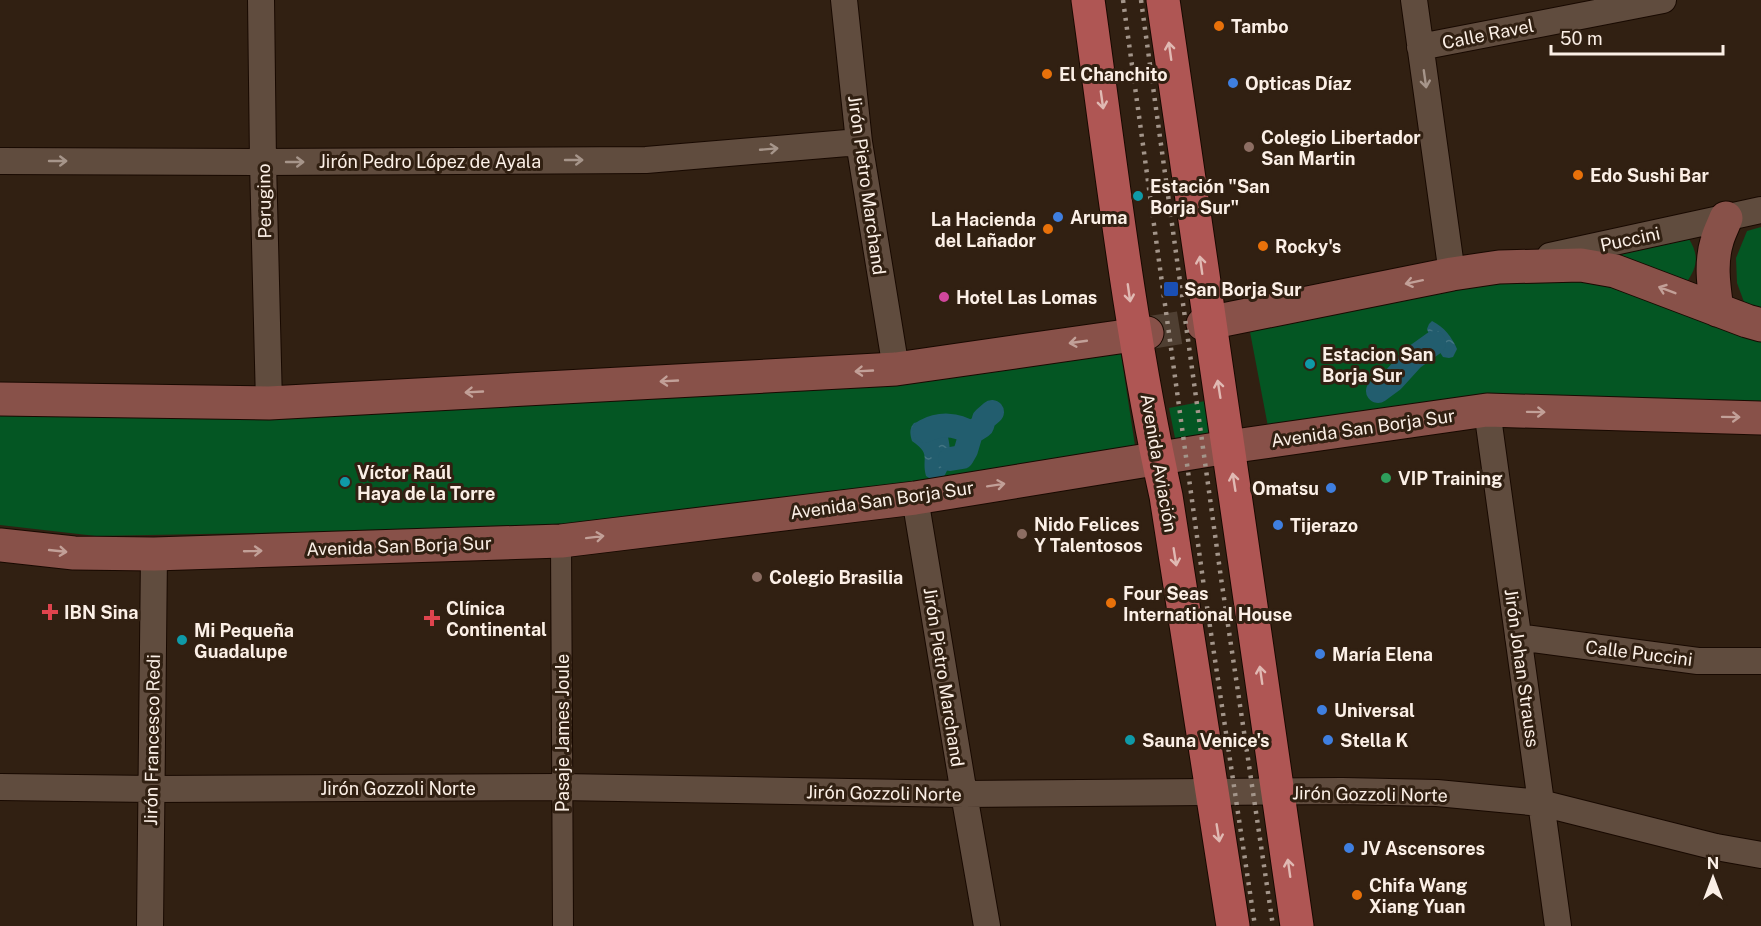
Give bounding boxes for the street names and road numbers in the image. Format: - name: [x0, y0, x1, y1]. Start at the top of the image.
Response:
- street label: Calle Ravel: [1440, 15, 1536, 53]
- street label: Jirón Pietro Marchand: [844, 94, 890, 276]
- street label: Jirón Pedro López de Ayala: [319, 151, 541, 172]
- street label: Perugino: [253, 163, 275, 239]
- street label: Puccini: [1598, 222, 1662, 256]
- street label: Avenida Aviación: [1136, 392, 1182, 534]
- street label: Avenida San Borja Sur: [1270, 405, 1456, 451]
- street label: Avenida San Borja Sur: [789, 477, 975, 523]
- street label: Avenida San Borja Sur: [306, 532, 492, 560]
- street label: Jirón Pietro Marchand: [919, 586, 969, 768]
- street label: Jirón Johan Strauss: [1500, 587, 1544, 749]
- street label: Calle Puccini: [1584, 636, 1694, 670]
- street label: Jirón Francesco Redi: [140, 654, 164, 826]
- street label: Pasaje James Joule: [552, 654, 573, 812]
- street label: Jirón Gozzoli Norte: [320, 778, 476, 799]
- street label: Jirón Gozzoli Norte: [806, 781, 962, 805]
- street label: Jirón Gozzoli Norte: [1292, 782, 1448, 806]

